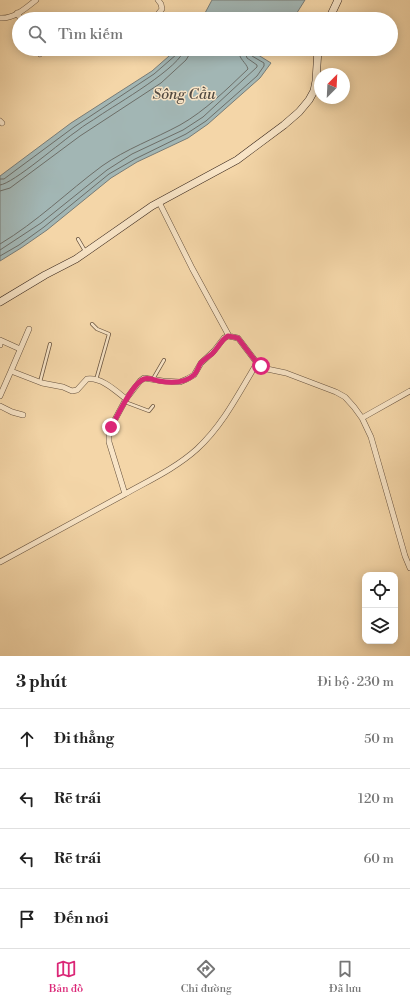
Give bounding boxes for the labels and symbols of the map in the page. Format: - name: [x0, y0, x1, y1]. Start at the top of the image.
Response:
- north arrow: [314, 68, 350, 104]
- water label: Sông Cầu: [152, 85, 216, 104]
- route start: [252, 357, 270, 375]
- route end: [102, 418, 120, 436]

